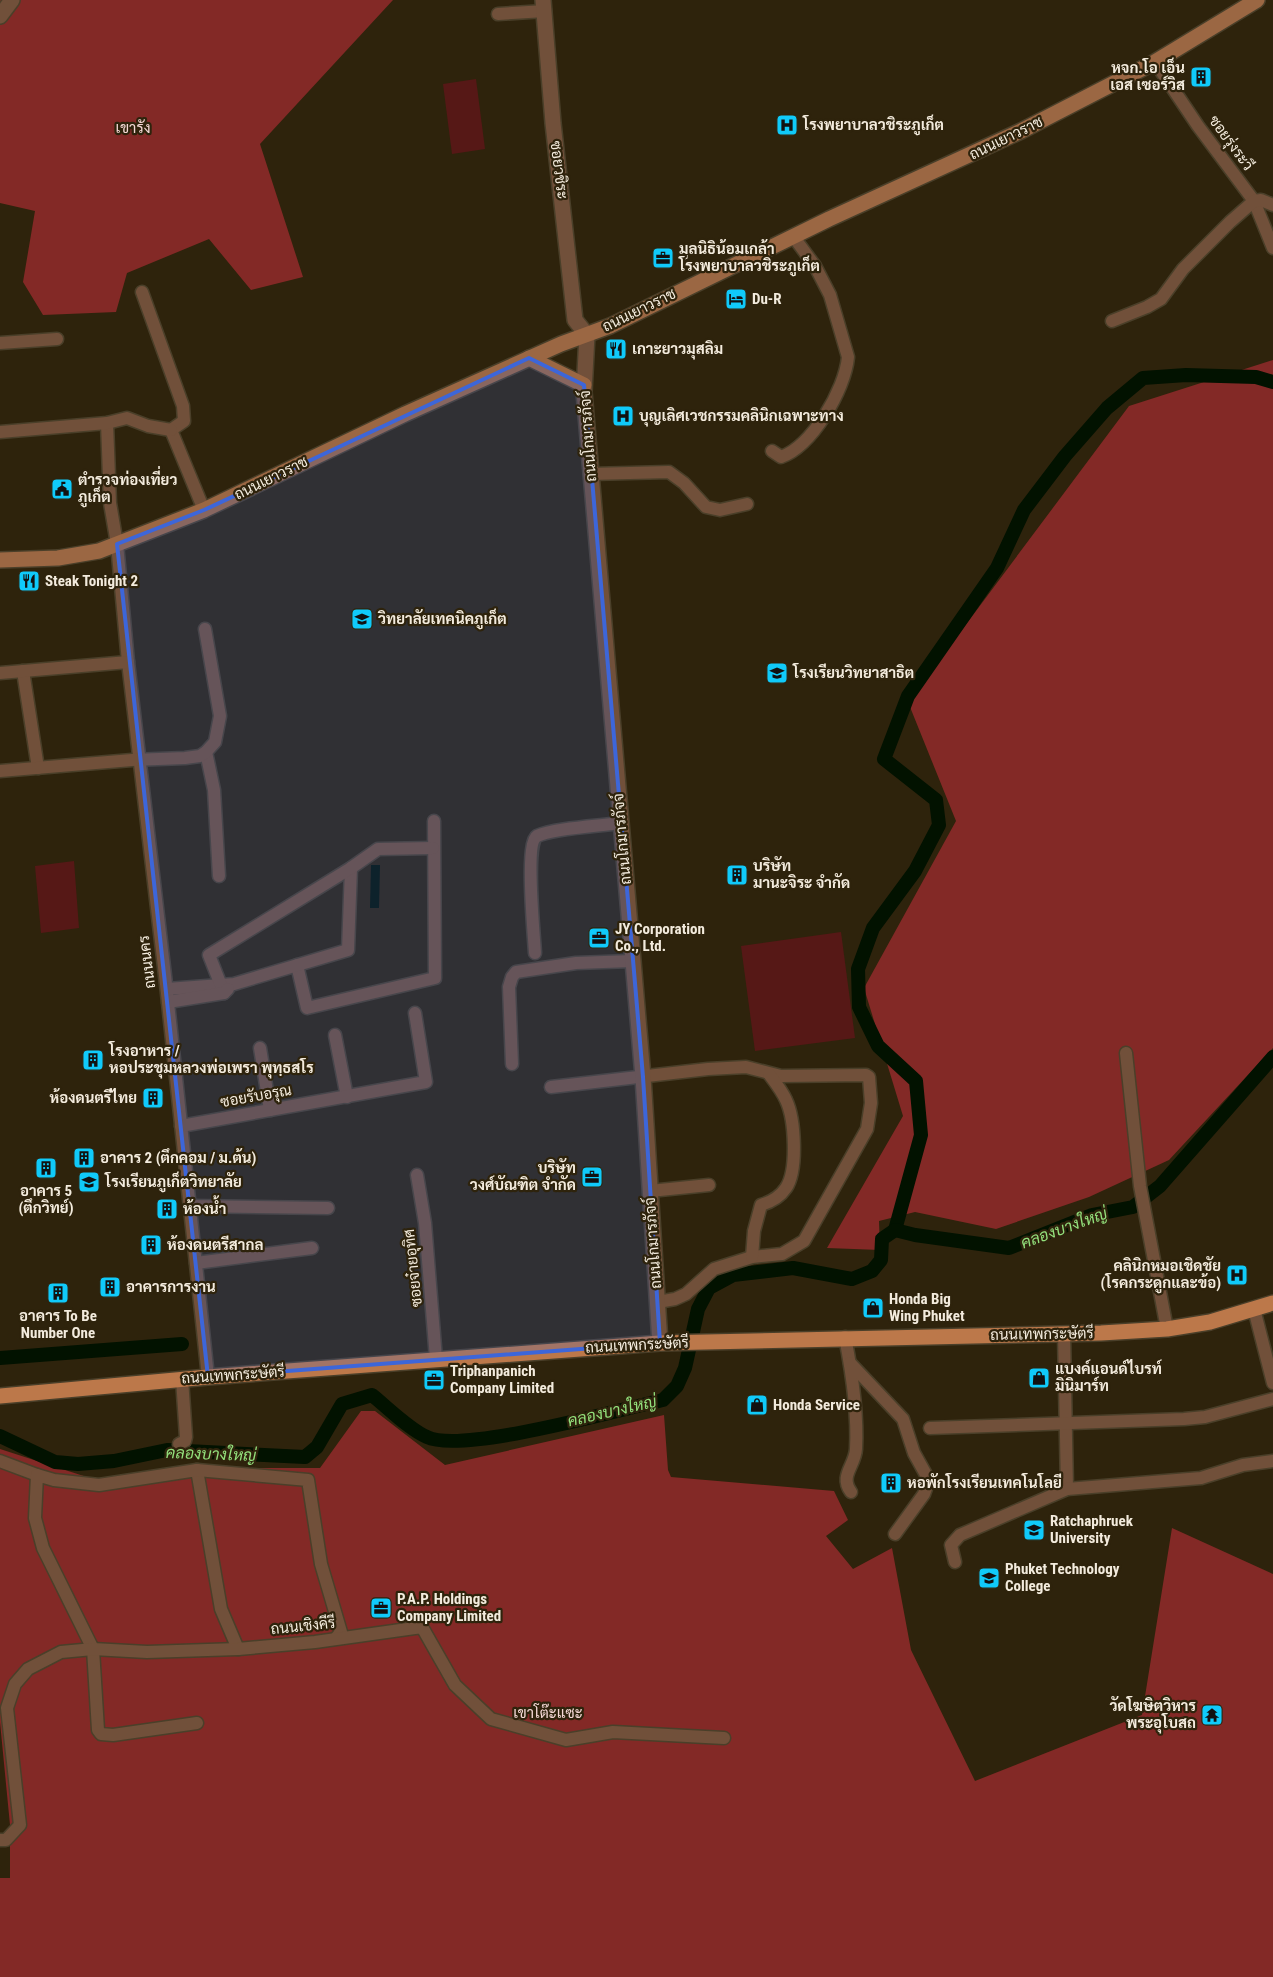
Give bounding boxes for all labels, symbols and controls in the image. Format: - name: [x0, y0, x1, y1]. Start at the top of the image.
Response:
- place label: หจก.โอ เอ็น เอส เซอร์วิส: [1110, 57, 1185, 94]
- building icon: หจก.โอ เอ็น เอส เซอร์วิส: [1189, 65, 1213, 89]
- street label: ซอยรุ่งระวี: [1203, 111, 1258, 175]
- street label: ถนนเยาวราช: [966, 112, 1046, 164]
- hospital icon: โรงพยาบาลวชิระภูเก็ต: [775, 113, 799, 137]
- place label: โรงพยาบาลวชิระภูเก็ต: [802, 114, 944, 136]
- park label: เขารัง: [116, 119, 150, 137]
- street label: ซอยวชิระ: [546, 140, 572, 200]
- place label: มูลนิธิน้อมเกล้า โรงพยาบาลวชิระภูเก็ต: [678, 239, 820, 277]
- office icon: มูลนิธิน้อมเกล้า โรงพยาบาลวชิระภูเก็ต: [651, 246, 675, 270]
- street label: ถนนเยาวราช: [599, 284, 679, 336]
- hotel icon: Du-R: [724, 287, 748, 311]
- place label: Du-R: [752, 290, 782, 308]
- restaurant icon: เกาะยาวมุสลิม: [604, 337, 628, 361]
- place label: เกาะยาวมุสลิม: [632, 340, 723, 360]
- street label: ถนนโกมารภัจจ์: [575, 390, 600, 482]
- hospital icon: บุญเลิศเวชกรรมคลินิกเฉพาะทาง: [611, 404, 635, 428]
- place label: บุญเลิศเวชกรรมคลินิกเฉพาะทาง: [639, 407, 844, 427]
- street label: ถนนเยาวราช: [231, 452, 311, 504]
- place label: ตำรวจท่องเที่ยว ภูเก็ต: [78, 465, 177, 508]
- public building icon: ตำรวจท่องเที่ยว ภูเก็ต: [50, 477, 74, 501]
- restaurant icon: Steak Tonight 2: [17, 569, 41, 593]
- place label: Steak Tonight 2: [45, 572, 138, 590]
- school or university icon: วิทยาลัยเทคนิคภูเก็ต: [350, 607, 374, 631]
- place label: วิทยาลัยเทคนิคภูเก็ต: [377, 608, 507, 630]
- school or university icon: โรงเรียนวิทยาสาธิต: [765, 661, 789, 685]
- place label: โรงเรียนวิทยาสาธิต: [792, 662, 914, 682]
- street label: ถนนโกมารภัจจ์: [608, 792, 635, 886]
- place label: บริษัท มานะจิระ จำกัด: [753, 856, 850, 892]
- building icon: บริษัท มานะจิระ จำกัด: [725, 863, 749, 887]
- place label: JY Corporation Co., Ltd.: [615, 920, 705, 955]
- office icon: JY Corporation Co., Ltd.: [587, 926, 611, 950]
- street label: ถนนนคร: [135, 934, 159, 990]
- place label: โรงอาหาร / หอประชุมหลวงพ่อเพรา พุทฺธสโร: [108, 1040, 314, 1079]
- building icon: โรงอาหาร / หอประชุมหลวงพ่อเพรา พุทฺธสโร: [81, 1048, 105, 1072]
- street label: ซอยรับอรุณ: [219, 1081, 293, 1113]
- building icon: ห้องดนตรีไทย: [141, 1086, 165, 1110]
- place label: ห้องดนตรีไทย: [50, 1088, 137, 1107]
- building icon: อาคาร 2 (ตึกคอม / ม.ต้น): [72, 1146, 96, 1170]
- place label: อาคาร 2 (ตึกคอม / ม.ต้น): [100, 1148, 257, 1167]
- building icon: อาคาร 5 (ตึกวิทย์): [34, 1156, 58, 1180]
- place label: บริษัท วงศ์บัณฑิต จำกัด: [470, 1158, 576, 1194]
- office icon: บริษัท วงศ์บัณฑิต จำกัด: [580, 1165, 604, 1189]
- school or university icon: โรงเรียนภูเก็ตวิทยาลัย: [77, 1170, 101, 1194]
- place label: โรงเรียนภูเก็ตวิทยาลัย: [104, 1171, 242, 1193]
- place label: อาคาร 5 (ตึกวิทย์): [18, 1182, 74, 1217]
- place label: ห้องน้ำ: [183, 1195, 226, 1218]
- building icon: ห้องน้ำ: [155, 1197, 179, 1221]
- street label: ถนนโกมารภัจจ์: [640, 1197, 665, 1289]
- water label: คลองบางใหญ่: [1018, 1201, 1111, 1252]
- street label: ซอยจ๋ายอุทิศ: [399, 1228, 428, 1308]
- building icon: ห้องดนตรีสากล: [139, 1233, 163, 1257]
- place label: ห้องดนตรีสากล: [167, 1235, 263, 1254]
- place label: คลินิกหมอเชิดชัย (โรคกระดูกและข้อ): [1101, 1256, 1221, 1294]
- hospital icon: คลินิกหมอเชิดชัย (โรคกระดูกและข้อ): [1225, 1263, 1249, 1287]
- building icon: อาคารการงาน: [98, 1275, 122, 1299]
- place label: อาคารการงาน: [126, 1278, 216, 1296]
- building icon: อาคาร To Be Number One: [46, 1281, 70, 1305]
- place label: Honda Big Wing Phuket: [889, 1290, 965, 1325]
- shop icon: Honda Big Wing Phuket: [861, 1296, 885, 1320]
- place label: อาคาร To Be Number One: [19, 1307, 97, 1342]
- street label: ถนนเทพกระษัตรี: [990, 1323, 1094, 1344]
- street label: ถนนเทพกระษัตรี: [585, 1332, 689, 1357]
- place label: แบงค์แอนด์ไบรท์ มินิมาร์ท: [1055, 1359, 1163, 1395]
- street label: ถนนเทพกระษัตรี: [181, 1361, 285, 1388]
- place label: Triphanpanich Company Limited: [450, 1362, 554, 1397]
- shop icon: แบงค์แอนด์ไบรท์ มินิมาร์ท: [1027, 1366, 1051, 1390]
- office icon: Triphanpanich Company Limited: [422, 1368, 446, 1392]
- water label: คลองบางใหญ่: [565, 1389, 659, 1430]
- shop icon: Honda Service: [745, 1393, 769, 1417]
- place label: Honda Service: [773, 1396, 860, 1414]
- water label: คลองบางใหญ่: [165, 1441, 258, 1465]
- building icon: หอพักโรงเรียนเทคโนโลยี: [879, 1471, 903, 1495]
- place label: หอพักโรงเรียนเทคโนโลยี: [907, 1472, 1062, 1492]
- place label: Ratchaphruek University: [1050, 1512, 1134, 1547]
- school or university icon: Ratchaphruek University: [1022, 1518, 1046, 1542]
- place label: Phuket Technology College: [1005, 1560, 1120, 1595]
- school or university icon: Phuket Technology College: [977, 1566, 1001, 1590]
- place label: P.A.P. Holdings Company Limited: [397, 1590, 501, 1625]
- office icon: P.A.P. Holdings Company Limited: [369, 1596, 393, 1620]
- street label: ถนนเชิงคีรี: [270, 1613, 336, 1638]
- place label: วัดโฆษิตวิหาร พระอุโบสถ: [1109, 1695, 1197, 1734]
- park label: เขาโต๊ะแซะ: [513, 1703, 583, 1722]
- temple icon: วัดโฆษิตวิหาร พระอุโบสถ: [1200, 1703, 1224, 1727]

